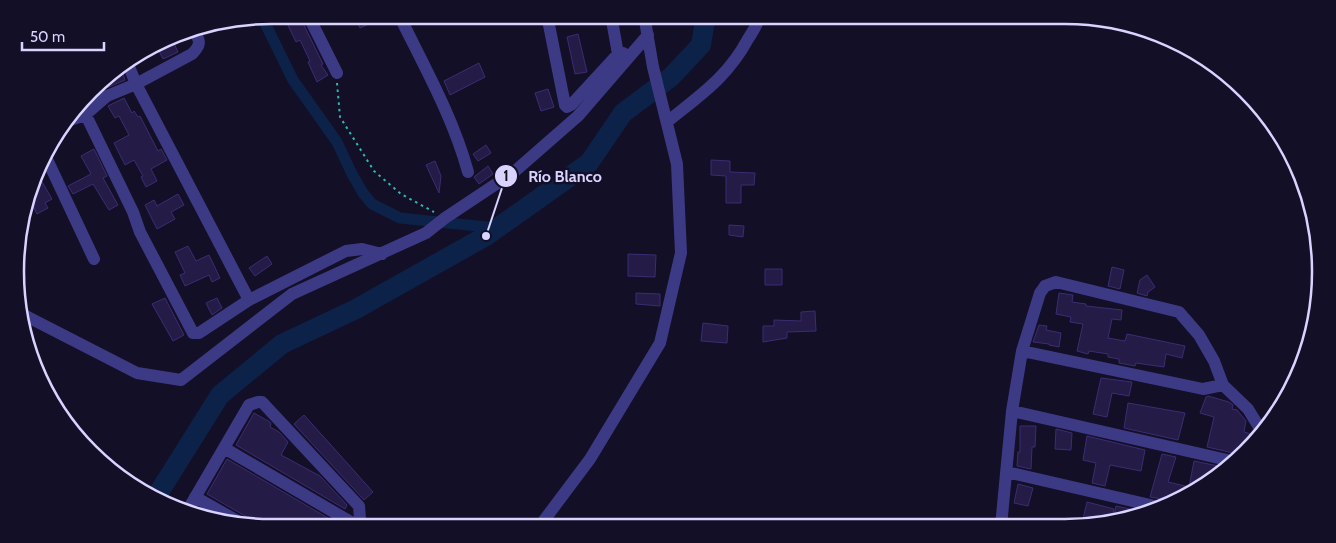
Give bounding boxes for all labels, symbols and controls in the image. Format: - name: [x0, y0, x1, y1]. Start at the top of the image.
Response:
- scale bar: [22, 20, 105, 52]
- text: 50 m: [30, 28, 65, 46]
- callout: Río Blanco: [493, 161, 612, 192]
- text: 1: [503, 167, 509, 185]
- text: Río Blanco: [528, 167, 602, 186]

